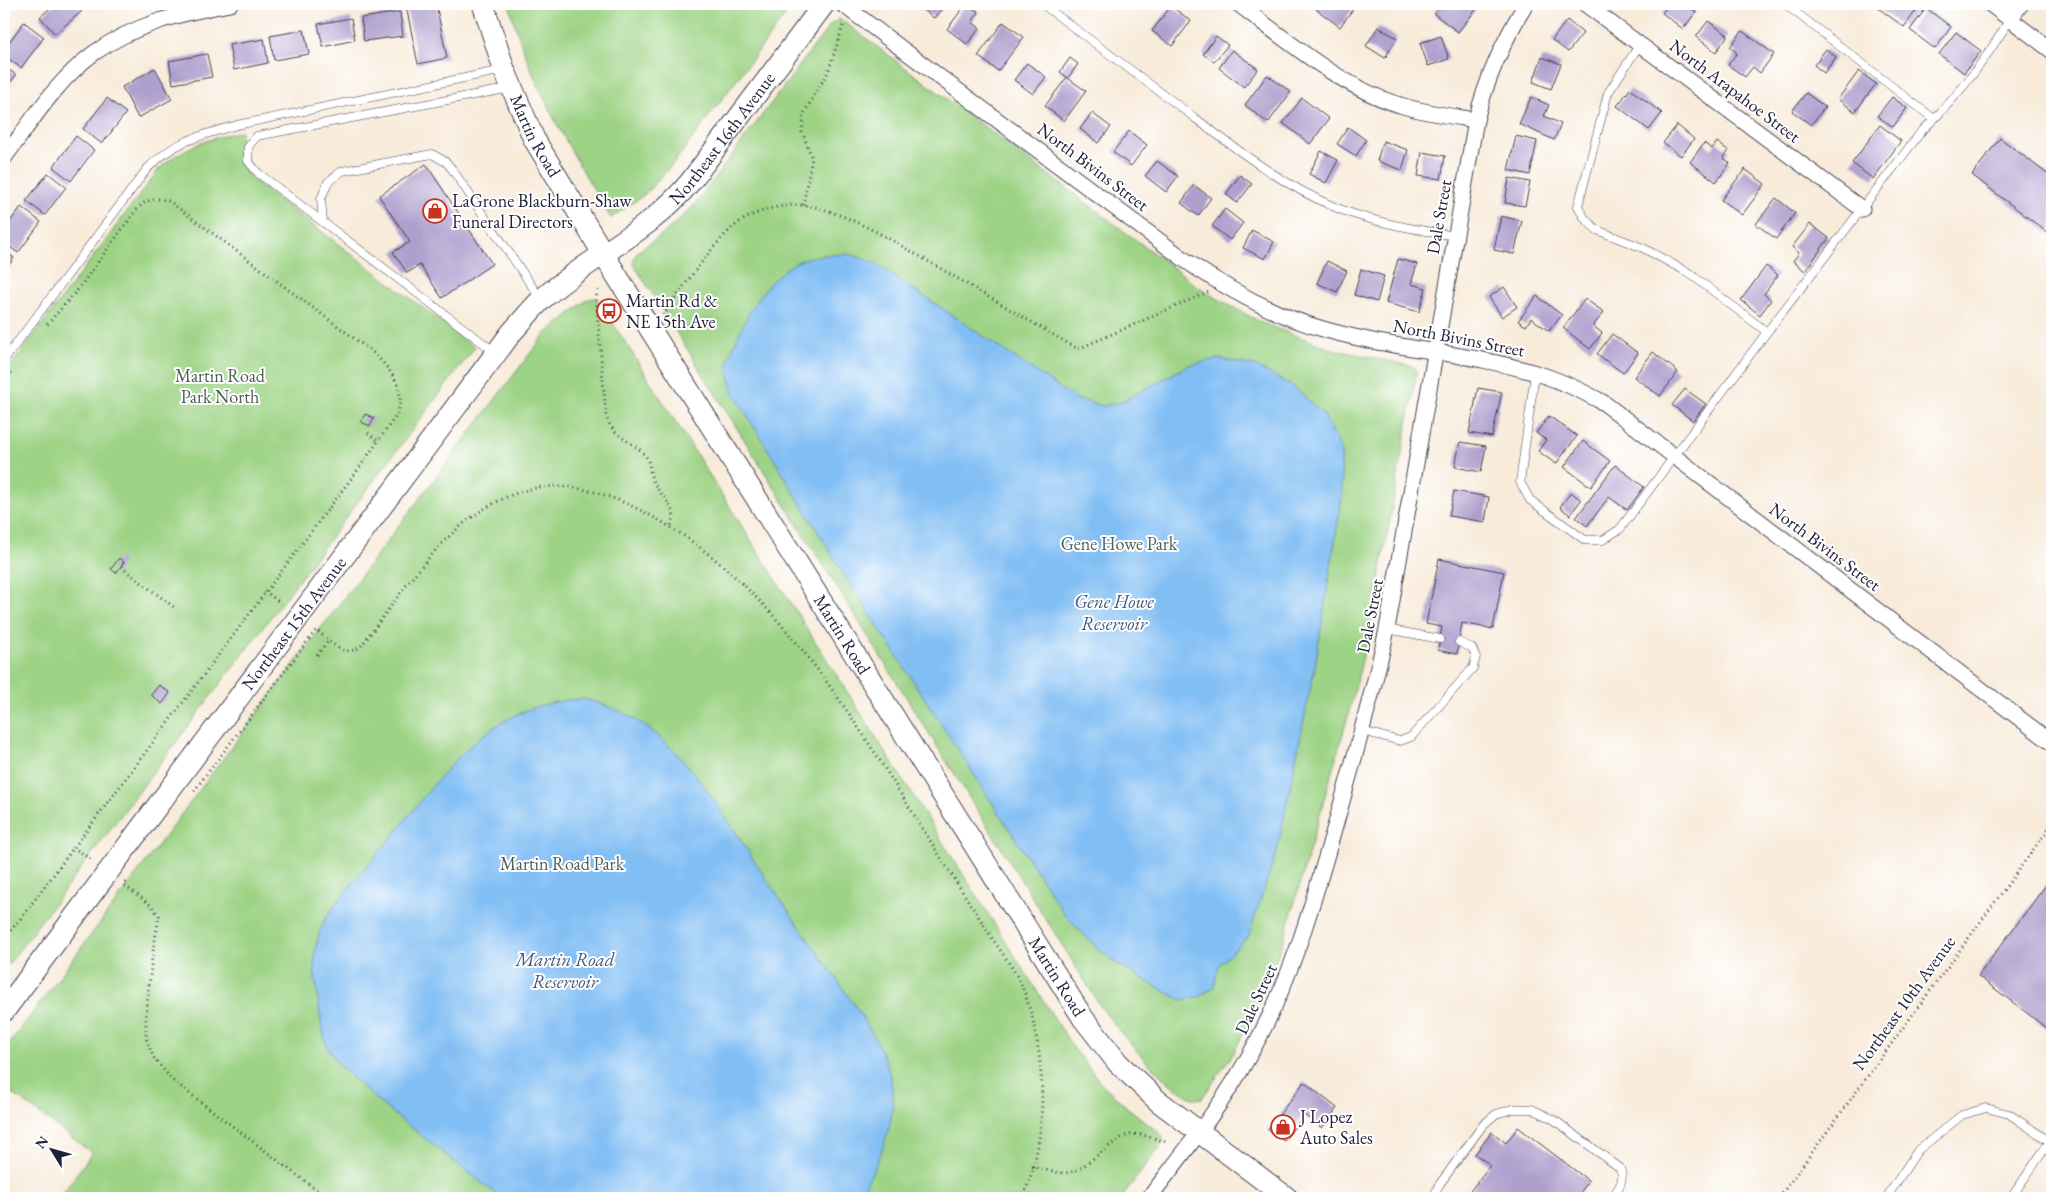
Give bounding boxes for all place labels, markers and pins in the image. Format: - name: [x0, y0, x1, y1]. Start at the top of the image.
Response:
- place label: LaGrone Blackburn-Shaw Funeral Directors: [452, 189, 632, 233]
- shop icon: LaGrone Blackburn-Shaw Funeral Directors: [422, 198, 448, 224]
- place label: Martin Rd & NE 15th Ave: [626, 289, 718, 333]
- bus stop icon: Martin Rd & NE 15th Ave: [596, 298, 622, 324]
- place label: J Lopez Auto Sales: [1298, 1105, 1373, 1149]
- shop icon: J Lopez Auto Sales: [1270, 1114, 1296, 1140]

